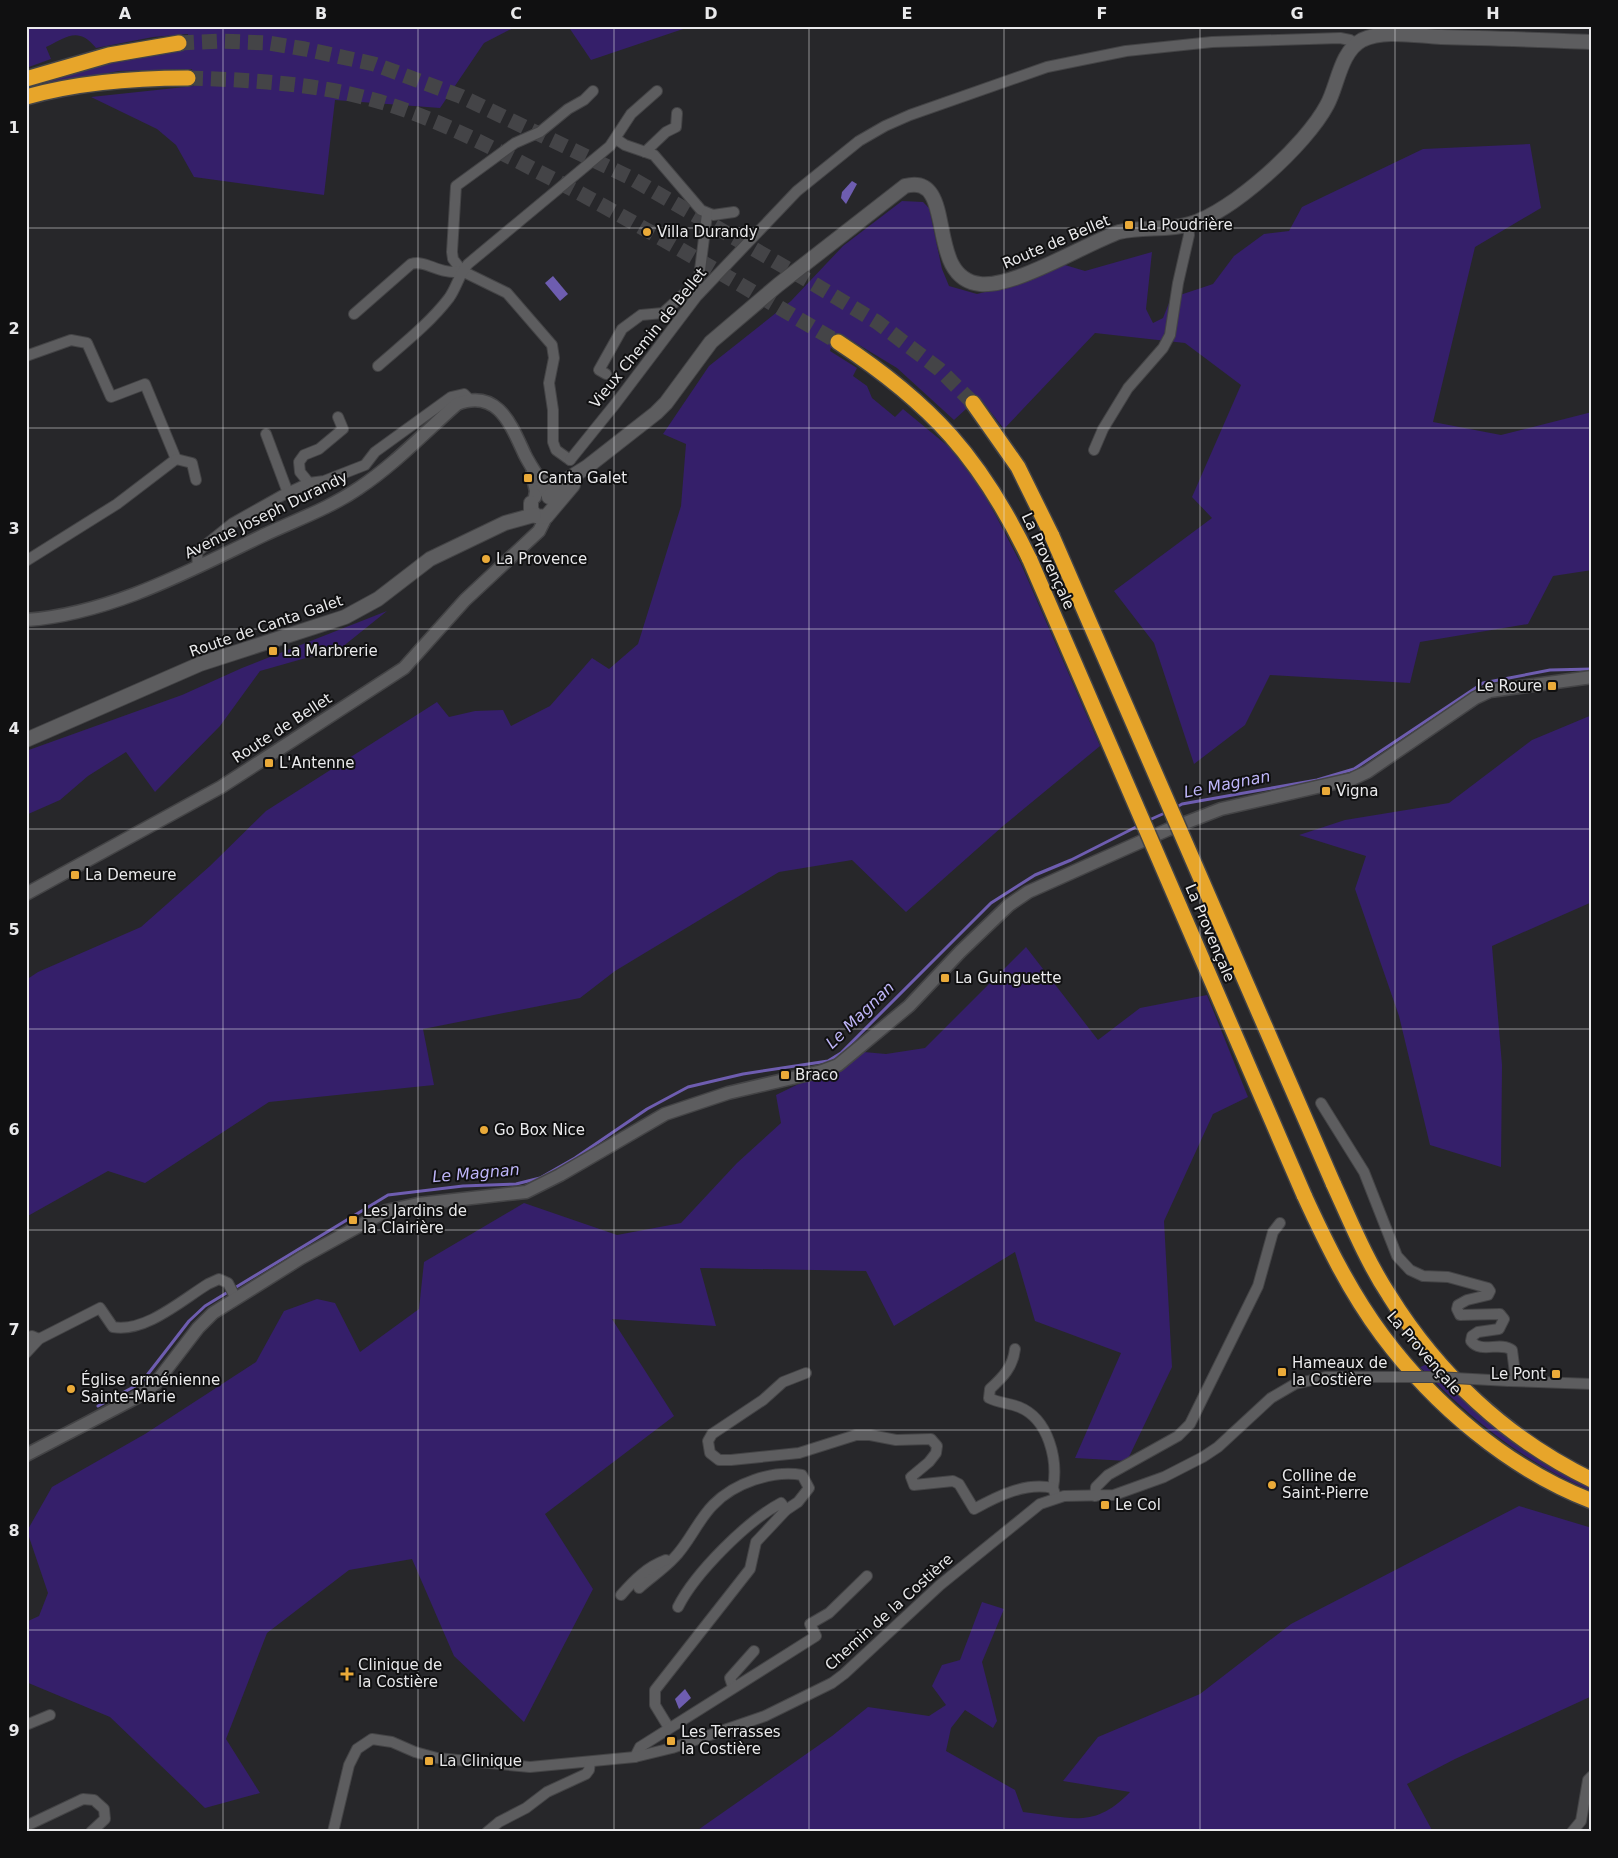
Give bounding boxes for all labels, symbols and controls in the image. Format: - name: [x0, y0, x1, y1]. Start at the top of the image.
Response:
- text: A: [119, 4, 132, 23]
- text: B: [315, 4, 327, 23]
- text: C: [510, 4, 522, 23]
- text: D: [704, 4, 718, 23]
- text: E: [902, 4, 912, 23]
- text: F: [1097, 4, 1107, 23]
- text: G: [1290, 4, 1304, 23]
- text: H: [1486, 4, 1500, 23]
- text: 1: [8, 118, 20, 137]
- street label: Route de Bellet: [1000, 211, 1112, 273]
- place label: La Poudrière: [1139, 216, 1233, 234]
- marker: La Poudrière: [1123, 219, 1135, 231]
- place label: Villa Durandy: [657, 223, 758, 241]
- marker: Villa Durandy: [641, 226, 653, 238]
- street label: Vieux Chemin de Bellet: [586, 264, 710, 412]
- text: 2: [8, 319, 20, 338]
- street label: Avenue Joseph Durandy: [181, 468, 351, 562]
- place label: Canta Galet: [538, 469, 627, 487]
- marker: Canta Galet: [522, 472, 534, 484]
- street label: La Provençale: [1018, 510, 1078, 612]
- text: 3: [8, 519, 20, 538]
- place label: La Provence: [496, 550, 587, 568]
- marker: La Provence: [480, 553, 492, 565]
- street label: Route de Canta Galet: [187, 591, 345, 661]
- place label: La Marbrerie: [283, 642, 378, 660]
- marker: La Marbrerie: [267, 645, 279, 657]
- place label: Le Roure: [1476, 677, 1542, 695]
- marker: Le Roure: [1546, 680, 1558, 692]
- street label: Route de Bellet: [229, 689, 335, 767]
- text: 4: [8, 719, 20, 738]
- place label: L'Antenne: [279, 754, 355, 772]
- marker: L'Antenne: [263, 757, 275, 769]
- water label: Le Magnan: [1182, 766, 1272, 802]
- place label: Vigna: [1336, 782, 1378, 800]
- marker: Vigna: [1320, 785, 1332, 797]
- place label: La Demeure: [85, 866, 177, 884]
- marker: La Demeure: [69, 869, 81, 881]
- street label: La Provençale: [1181, 881, 1239, 985]
- text: 5: [8, 920, 20, 939]
- place label: La Guinguette: [955, 969, 1061, 987]
- marker: La Guinguette: [939, 972, 951, 984]
- water label: Le Magnan: [822, 978, 898, 1052]
- place label: Braco: [795, 1066, 838, 1084]
- marker: Braco: [779, 1069, 791, 1081]
- text: 6: [8, 1120, 20, 1139]
- place label: Go Box Nice: [494, 1121, 585, 1139]
- marker: Go Box Nice: [478, 1124, 490, 1136]
- water label: Le Magnan: [431, 1160, 521, 1186]
- place label: Les Jardins de la Clairière: [363, 1202, 467, 1237]
- marker: Les Jardins de la Clairière: [347, 1214, 359, 1226]
- street label: La Provençale: [1383, 1308, 1465, 1398]
- text: 7: [8, 1320, 20, 1339]
- place label: Hameaux de la Costière: [1292, 1354, 1387, 1389]
- place label: Le Pont: [1491, 1365, 1546, 1383]
- marker: Hameaux de la Costière: [1276, 1366, 1288, 1378]
- marker: Le Pont: [1550, 1368, 1562, 1380]
- place label: Église arménienne Sainte-Marie: [81, 1370, 220, 1406]
- marker: Église arménienne Sainte-Marie: [65, 1383, 77, 1395]
- place label: Colline de Saint-Pierre: [1282, 1467, 1369, 1502]
- marker: Colline de Saint-Pierre: [1266, 1479, 1278, 1491]
- place label: Le Col: [1115, 1496, 1161, 1514]
- marker: Le Col: [1099, 1499, 1111, 1511]
- text: 8: [8, 1521, 20, 1540]
- street label: Chemin de la Costière: [821, 1550, 957, 1674]
- place label: Clinique de la Costière: [358, 1656, 442, 1691]
- marker: Clinique de la Costière: [340, 1667, 354, 1681]
- text: 9: [8, 1721, 20, 1740]
- place label: Les Terrasses la Costière: [681, 1723, 781, 1758]
- marker: Les Terrasses la Costière: [665, 1735, 677, 1747]
- place label: La Clinique: [439, 1752, 522, 1770]
- marker: La Clinique: [423, 1755, 435, 1767]

